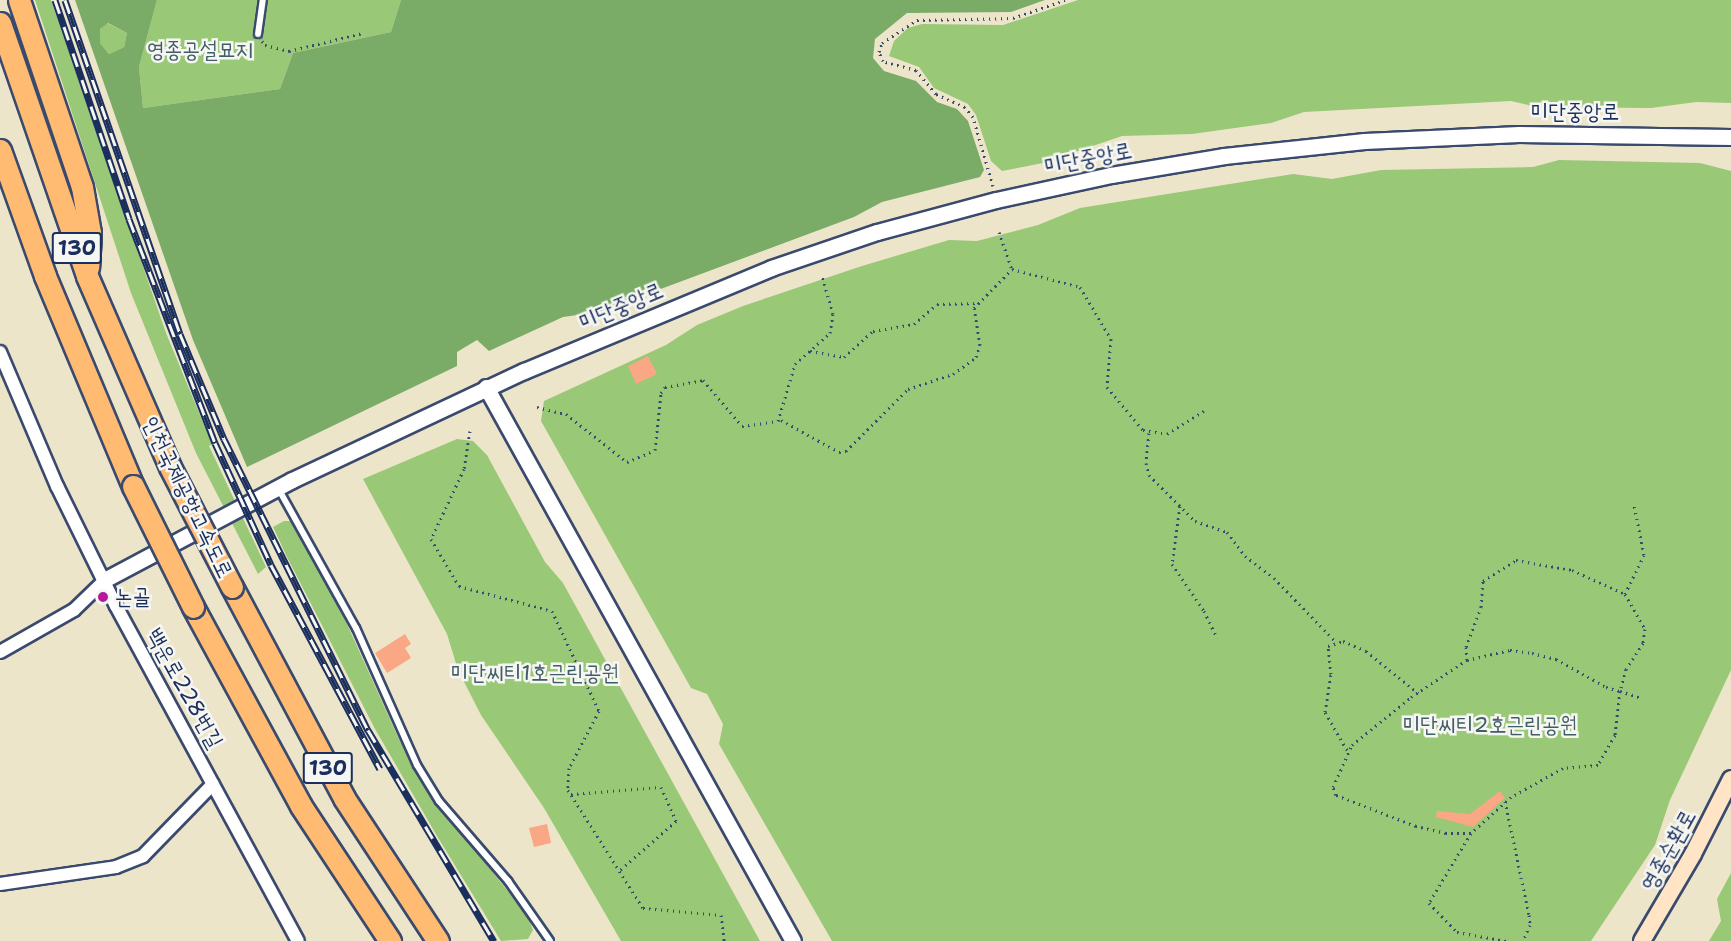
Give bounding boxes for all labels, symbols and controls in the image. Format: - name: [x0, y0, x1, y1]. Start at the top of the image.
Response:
- park label: 영종공설묘지: [147, 37, 253, 63]
- street label: 미단중앙로: [1531, 99, 1619, 125]
- street label: 미단중앙로: [1042, 137, 1134, 179]
- road number: 130: [52, 230, 103, 266]
- street label: 미단중앙로: [575, 277, 667, 335]
- street label: 인천국제공항고속도로: [137, 412, 239, 582]
- place label: 논골: [115, 584, 150, 610]
- marker: 논골: [96, 590, 110, 604]
- street label: 백운로228번길: [141, 623, 229, 753]
- park label: 미단씨티1호근린공원: [451, 660, 619, 686]
- park label: 미단씨티2호근린공원: [1403, 712, 1577, 738]
- road number: 130: [302, 750, 354, 786]
- street label: 영종순환로: [1635, 805, 1701, 895]

